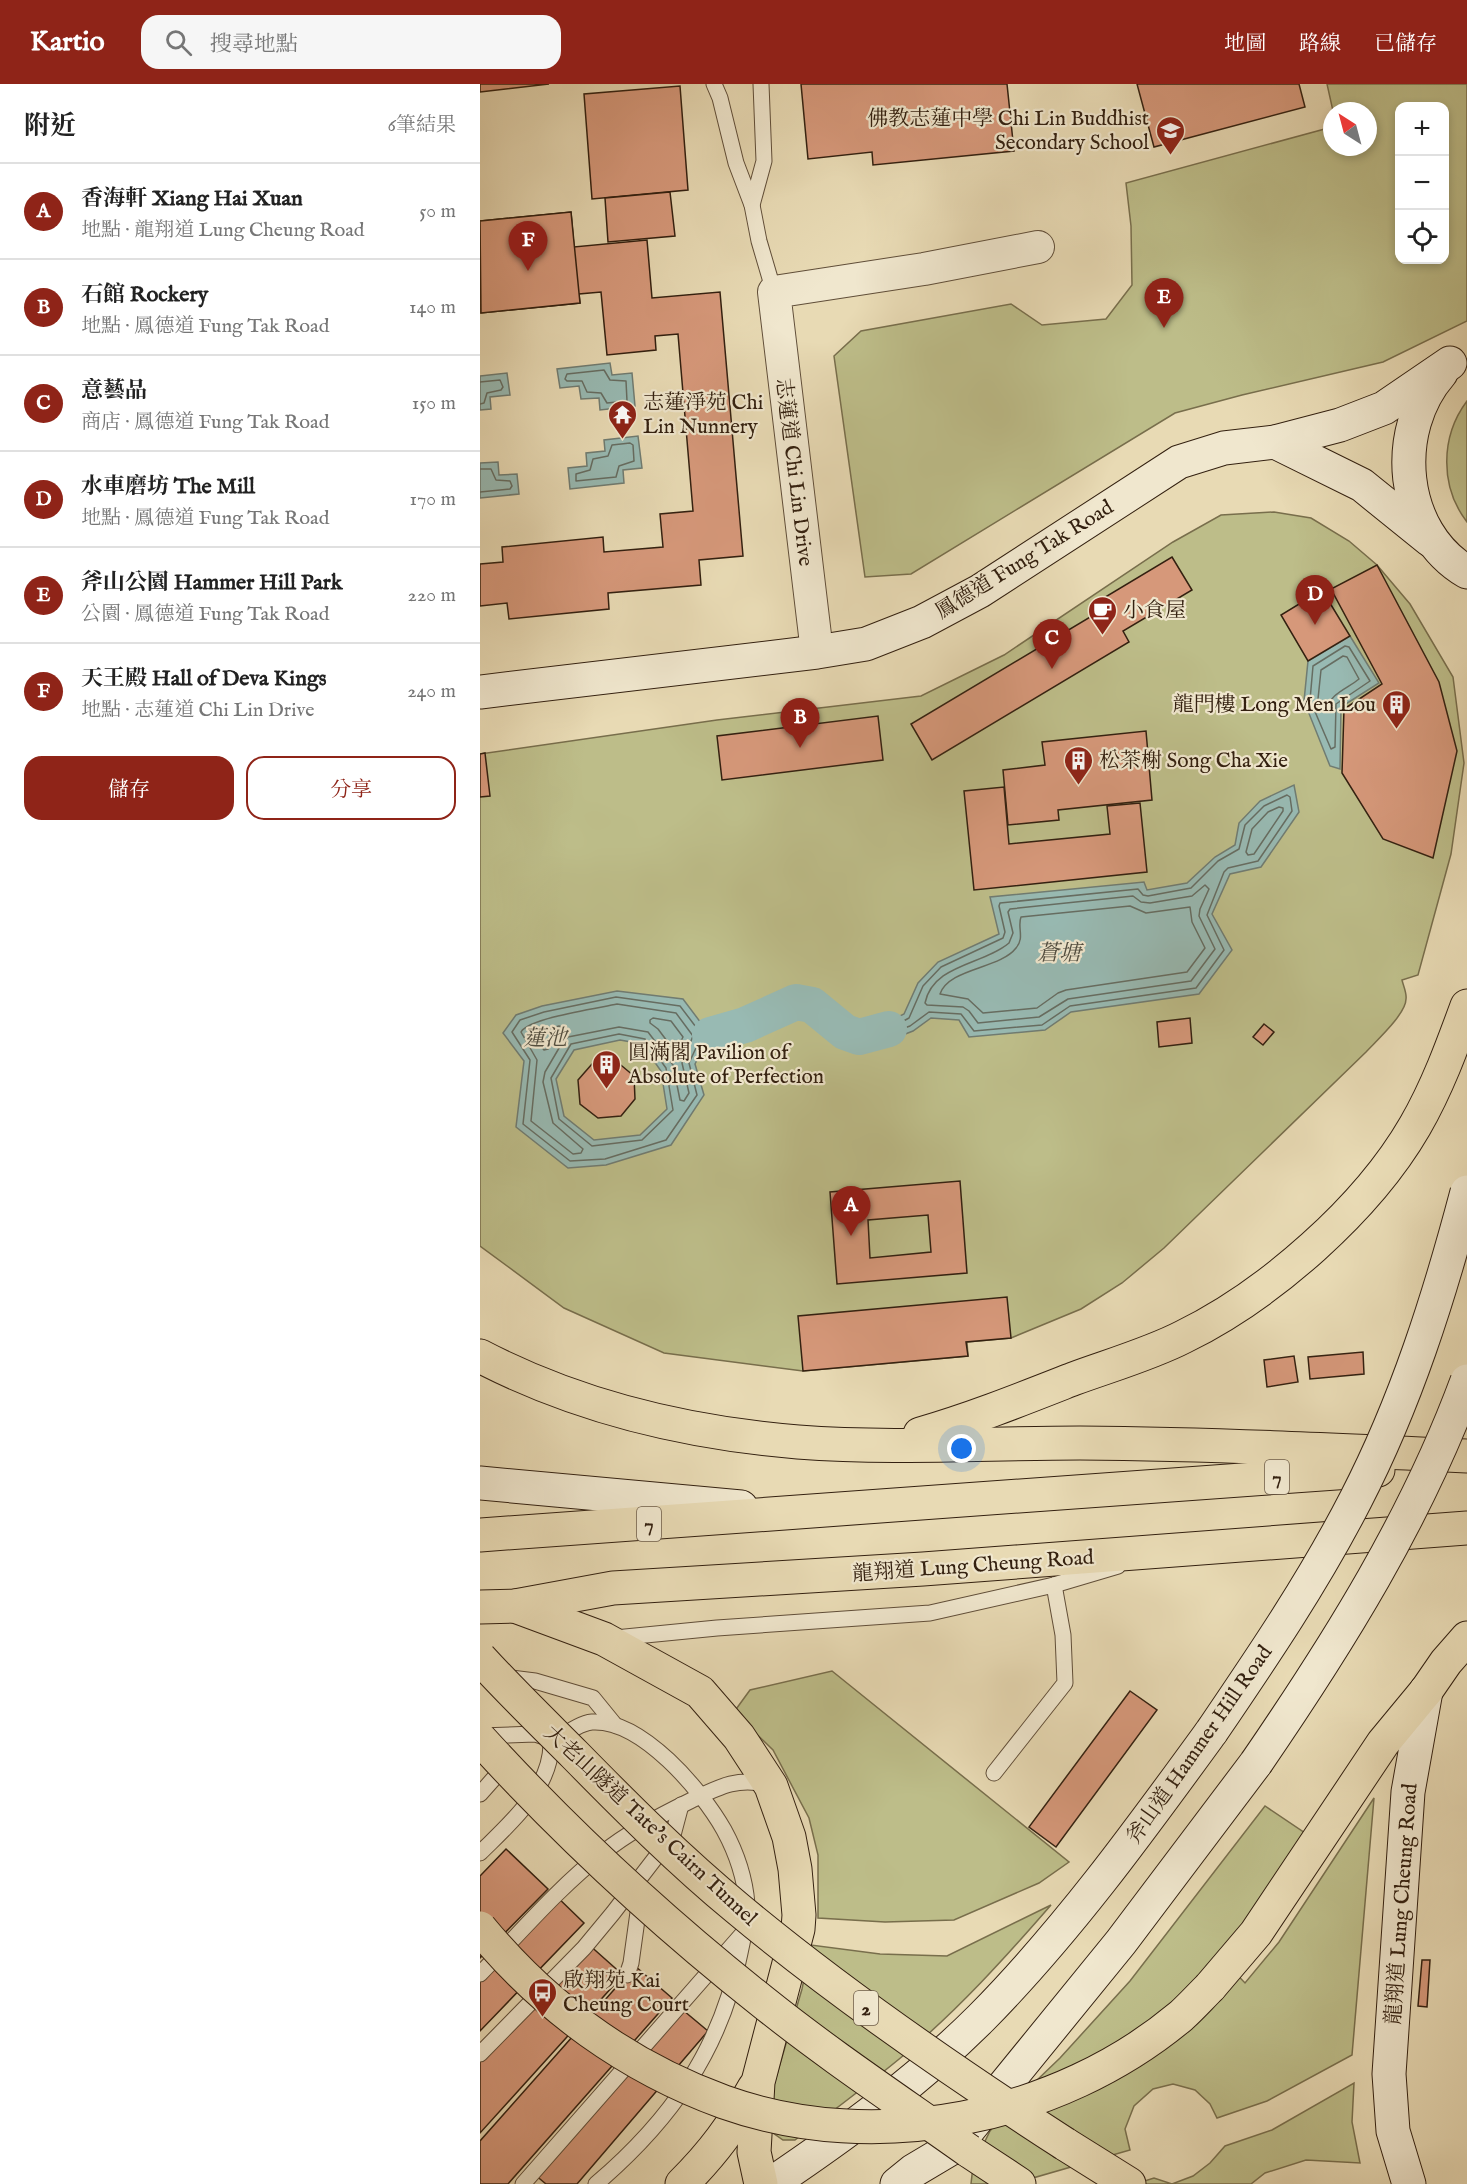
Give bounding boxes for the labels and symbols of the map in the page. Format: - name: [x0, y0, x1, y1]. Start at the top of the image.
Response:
- north arrow: [1323, 102, 1377, 156]
- place label: 佛教志蓮中學 Chi Lin Buddhist Secondary School: [867, 106, 1149, 157]
- school or university icon: 佛教志蓮中學 Chi Lin Buddhist Secondary School: [1154, 114, 1186, 156]
- pin: F: [508, 222, 548, 271]
- pin: E: [1144, 278, 1184, 328]
- street label: 志蓮道 Chi Lin Drive: [769, 377, 818, 568]
- place label: 志蓮淨苑 Chi Lin Nunnery: [643, 390, 763, 441]
- temple icon: 志蓮淨苑 Chi Lin Nunnery: [606, 398, 638, 440]
- street label: 鳳德道 Fung Tak Road: [931, 494, 1120, 626]
- pin: D: [1296, 576, 1334, 625]
- cafe icon: 小食屋: [1086, 594, 1118, 636]
- place label: 小食屋: [1123, 598, 1186, 625]
- pin: C: [1032, 620, 1072, 669]
- building icon: 龍門樓 Long Men Lou: [1381, 688, 1413, 730]
- place label: 龍門樓 Long Men Lou: [1173, 692, 1376, 719]
- pin: B: [780, 698, 820, 748]
- building icon: 松茶榭 Song Cha Xie: [1062, 744, 1094, 786]
- place label: 松茶榭 Song Cha Xie: [1099, 748, 1288, 775]
- water label: 蒼塘: [1037, 940, 1084, 968]
- water label: 蓮池: [523, 1025, 569, 1053]
- place label: 圓滿閣 Pavilion of Absolute of Perfection: [627, 1040, 824, 1091]
- building icon: 圓滿閣 Pavilion of Absolute of Perfection: [591, 1048, 623, 1090]
- pin: A: [832, 1186, 871, 1236]
- your location: [947, 1434, 976, 1463]
- road number: 7: [1265, 1460, 1289, 1494]
- road number: 7: [637, 1507, 661, 1541]
- street label: 龍翔道 Lung Cheung Road: [852, 1545, 1095, 1588]
- street label: 斧山道 Hammer Hill Road: [1121, 1640, 1279, 1849]
- street label: 大老山隧道 Tate's Cairn Tunnel: [538, 1720, 763, 1932]
- street label: 龍翔道 Lung Cheung Road: [1381, 1782, 1424, 2026]
- place label: 啟翔苑 Kai Cheung Court: [563, 1968, 689, 2019]
- bus stop icon: 啟翔苑 Kai Cheung Court: [526, 1976, 558, 2018]
- road number: 2: [854, 1991, 878, 2025]

